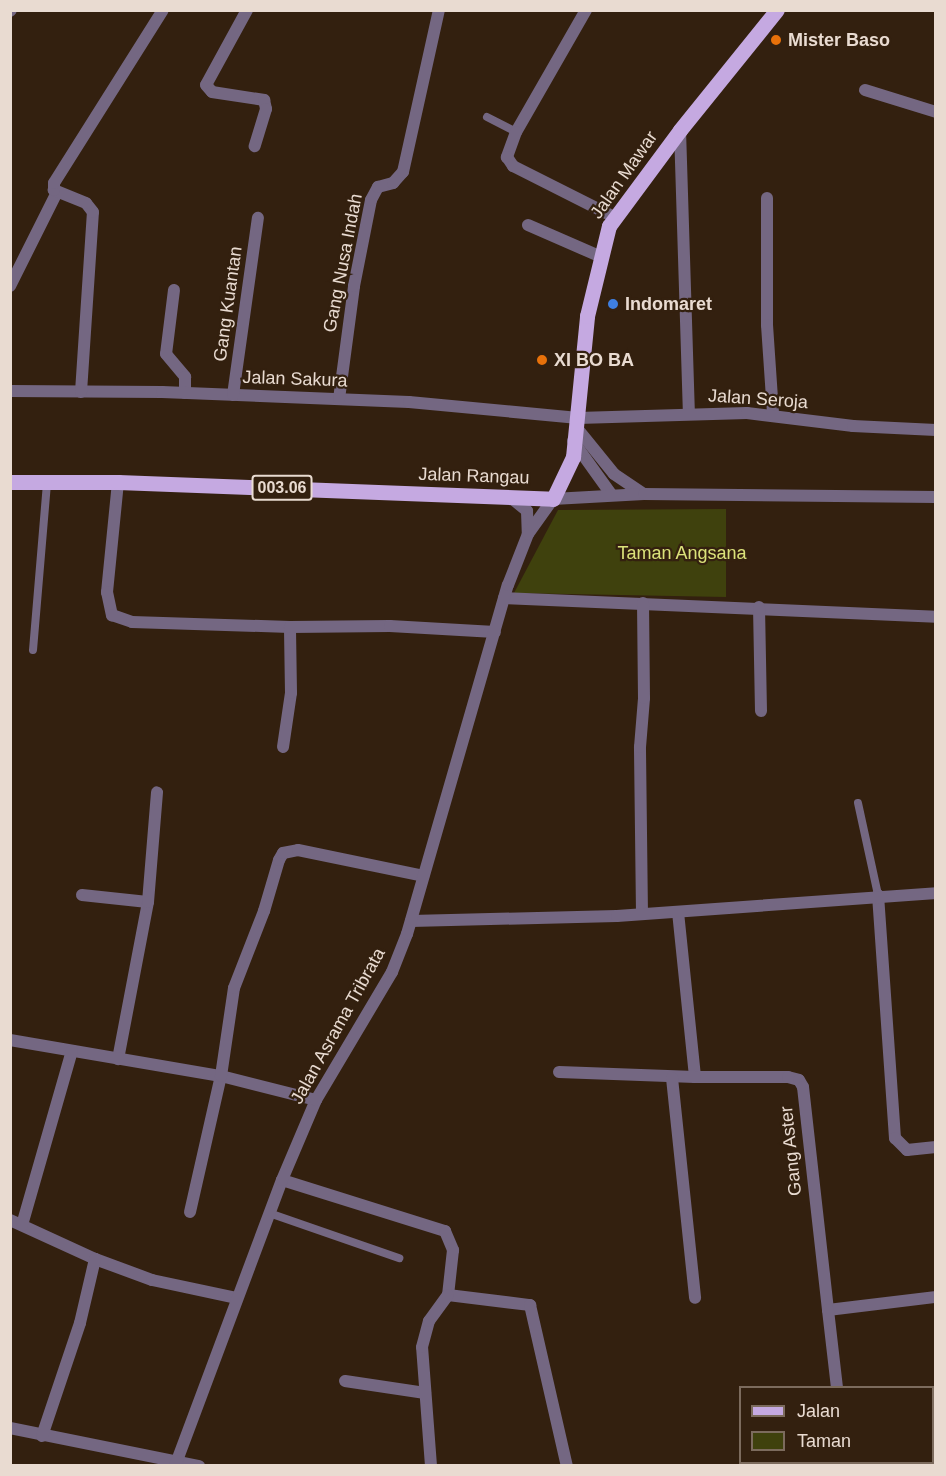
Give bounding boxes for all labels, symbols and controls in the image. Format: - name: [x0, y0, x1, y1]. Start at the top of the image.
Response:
- place label: Mister Baso: [788, 29, 890, 51]
- marker: Mister Baso: [769, 33, 783, 47]
- street label: Jalan Mawar: [586, 127, 662, 223]
- street label: Gang Nusa Indah: [319, 192, 367, 334]
- street label: Gang Kuantan: [209, 245, 247, 363]
- place label: Indomaret: [625, 293, 712, 315]
- marker: Indomaret: [606, 297, 620, 311]
- place label: XI BO BA: [554, 349, 634, 371]
- marker: XI BO BA: [535, 353, 549, 367]
- street label: Jalan Sakura: [242, 366, 348, 392]
- street label: Jalan Seroja: [707, 385, 809, 413]
- street label: Jalan Rangau: [418, 463, 530, 489]
- road number: 003.06: [250, 475, 314, 501]
- park label: Taman Angsana: [617, 542, 747, 564]
- street label: Jalan Asrama Tribrata: [286, 944, 390, 1108]
- street label: Gang Aster: [776, 1105, 806, 1197]
- legend: [739, 1386, 934, 1464]
- text: Jalan: [797, 1401, 840, 1421]
- text: Taman: [797, 1431, 851, 1451]

